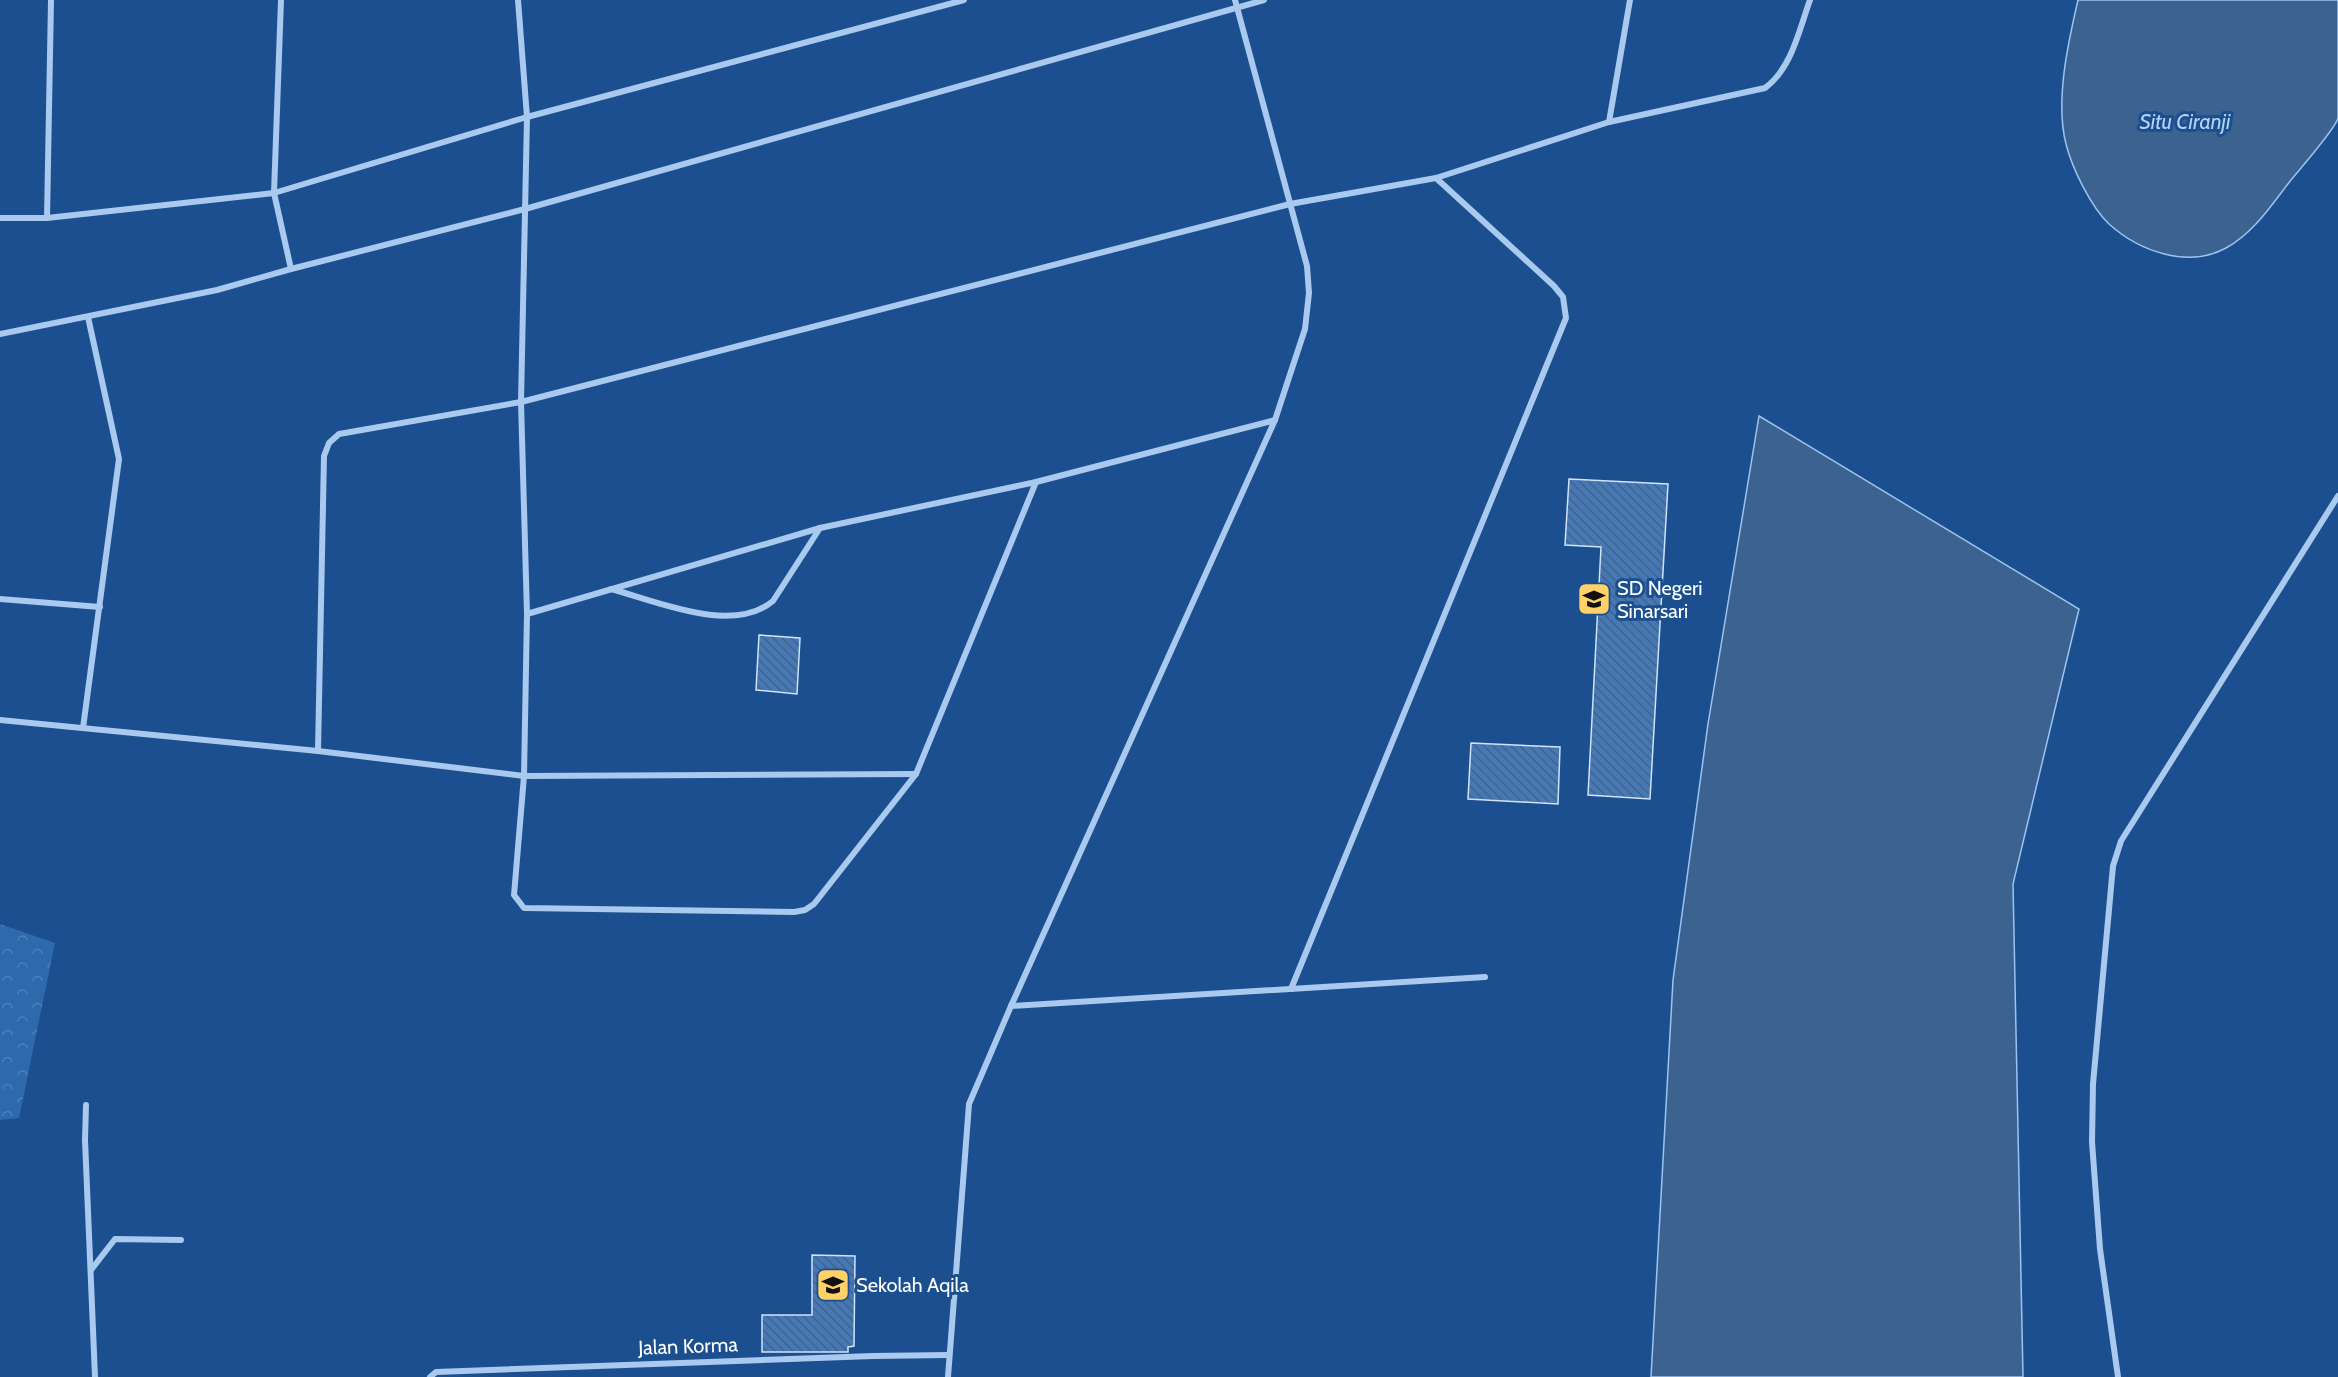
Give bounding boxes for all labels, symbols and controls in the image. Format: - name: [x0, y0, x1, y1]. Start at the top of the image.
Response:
- water label: Situ Ciranji: [2139, 109, 2231, 135]
- place label: SD Negeri Sinarsari: [1617, 576, 1703, 623]
- school or university icon: SD Negeri Sinarsari: [1576, 581, 1612, 617]
- school or university icon: Sekolah Aqila: [815, 1267, 851, 1303]
- place label: Sekolah Aqila: [856, 1273, 969, 1297]
- street label: Jalan Korma: [637, 1332, 739, 1360]

